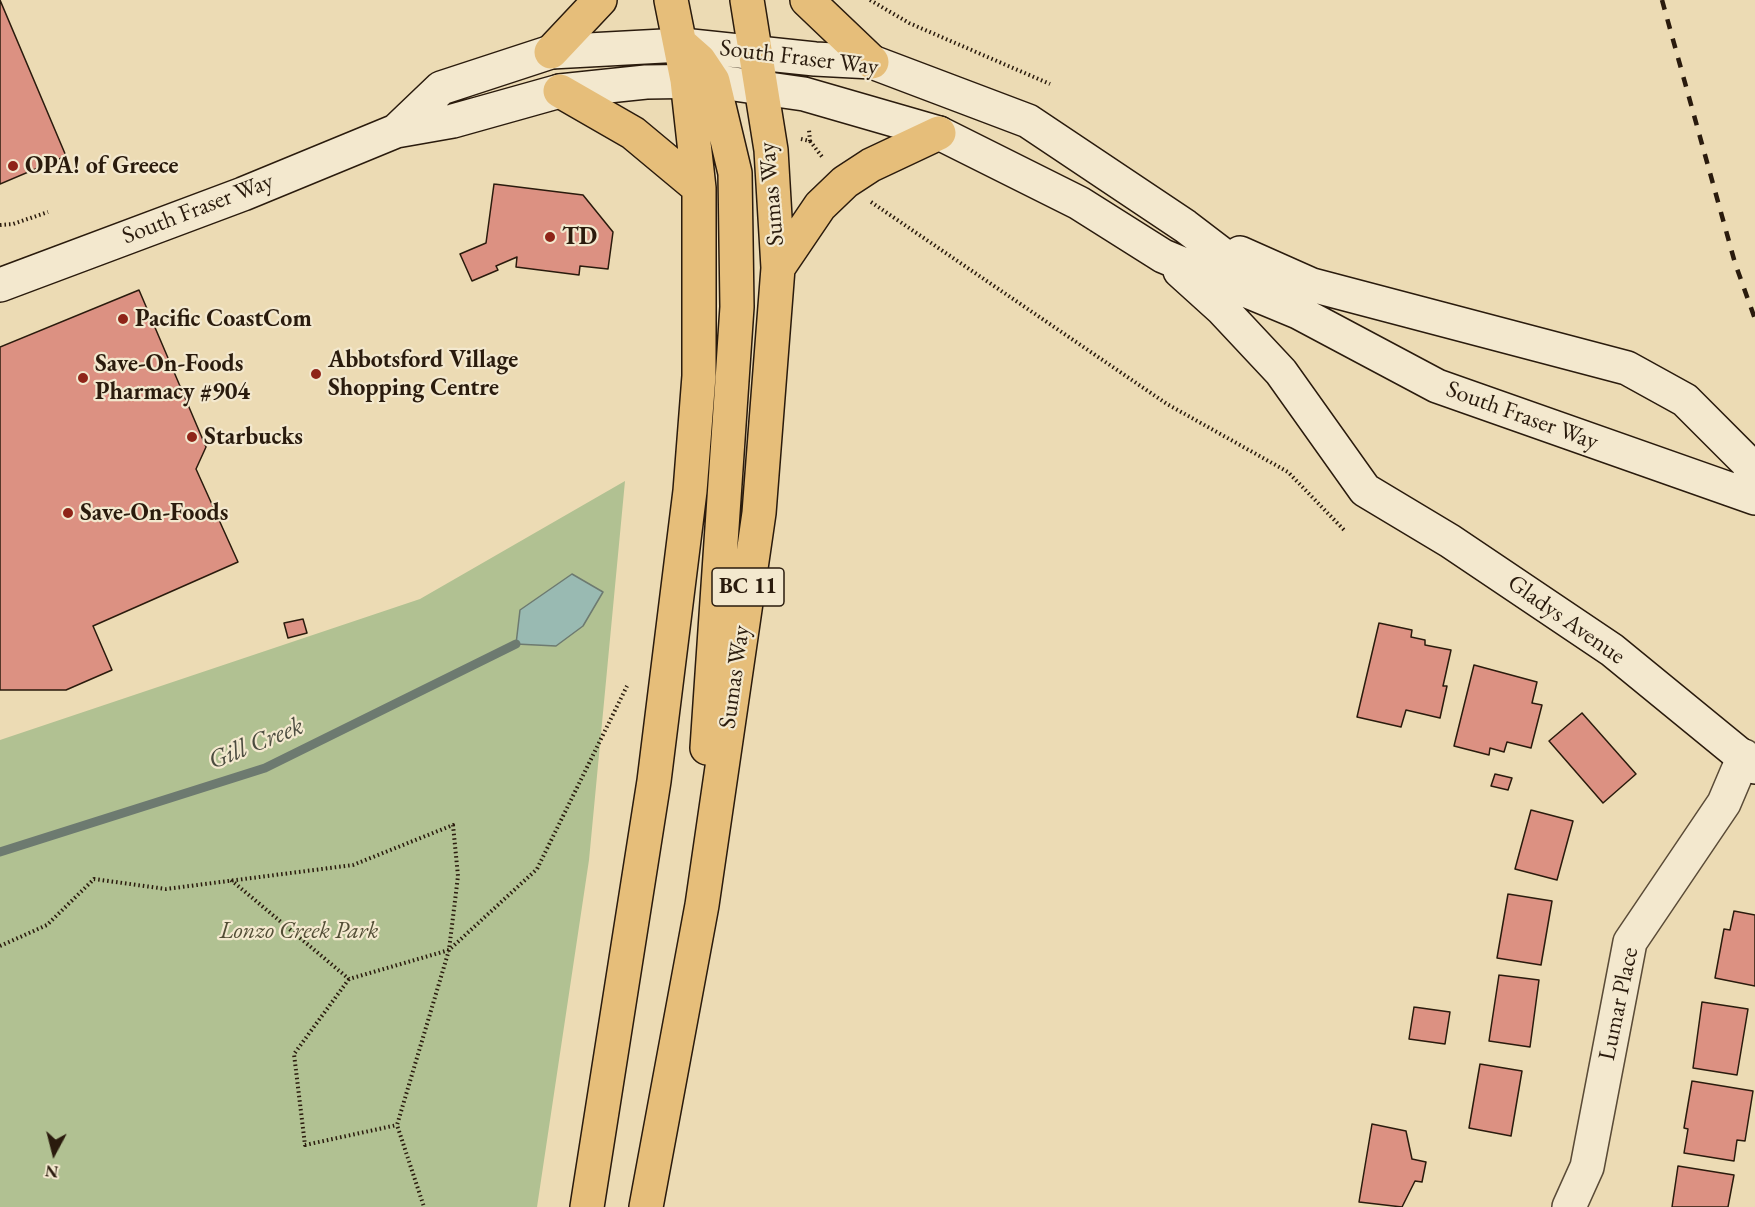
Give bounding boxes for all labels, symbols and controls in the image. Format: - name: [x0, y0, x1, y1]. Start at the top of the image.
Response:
- street label: South Fraser Way: [718, 34, 880, 82]
- street label: Sumas Way: [753, 141, 791, 247]
- place label: OPA! of Greece: [25, 152, 178, 180]
- marker: OPA! of Greece: [6, 159, 20, 173]
- street label: South Fraser Way: [118, 167, 278, 251]
- place label: TD: [562, 223, 597, 251]
- marker: TD: [543, 230, 557, 244]
- place label: Pacific CoastCom: [135, 305, 312, 333]
- marker: Pacific CoastCom: [116, 312, 130, 326]
- place label: Abbotsford Village Shopping Centre: [328, 346, 518, 402]
- place label: Save-On-Foods Pharmacy #904: [95, 350, 250, 406]
- marker: Abbotsford Village Shopping Centre: [309, 367, 323, 381]
- marker: Save-On-Foods Pharmacy #904: [76, 371, 90, 385]
- street label: South Fraser Way: [1442, 375, 1602, 457]
- place label: Starbucks: [204, 423, 303, 451]
- marker: Starbucks: [185, 430, 199, 444]
- place label: Save-On-Foods: [80, 499, 228, 527]
- marker: Save-On-Foods: [61, 506, 75, 520]
- road number: BC 11: [712, 568, 784, 606]
- street label: Gladys Avenue: [1502, 569, 1630, 671]
- street label: Sumas Way: [714, 623, 756, 731]
- water label: Gill Creek: [204, 711, 308, 777]
- park label: Lonzo Creek Park: [220, 917, 378, 945]
- street label: Lumar Place: [1593, 945, 1645, 1063]
- north arrow: [24, 1123, 84, 1183]
- text: N: [44, 1160, 59, 1183]

